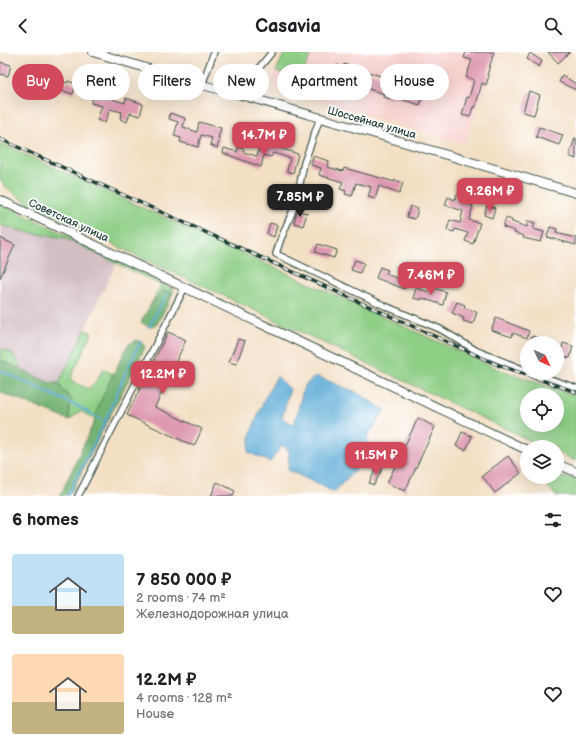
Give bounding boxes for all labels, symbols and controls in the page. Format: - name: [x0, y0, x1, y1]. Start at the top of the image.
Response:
- icon: back: [12, 15, 34, 37]
- icon: search: [542, 15, 564, 37]
- text: Casavia: [255, 16, 321, 37]
- chip: Buy: [12, 64, 64, 100]
- chip: Rent: [72, 64, 130, 100]
- chip: Filters: [138, 64, 205, 100]
- chip: New: [213, 64, 269, 100]
- chip: Apartment: [277, 64, 372, 100]
- chip: House: [380, 64, 449, 100]
- street label: Шоссейная улица: [326, 104, 418, 142]
- pin: 14.7M ₽: [227, 122, 301, 156]
- text: 14.7M ₽: [241, 127, 287, 143]
- pin: 9.26M ₽: [453, 178, 527, 212]
- text: 9.26M ₽: [466, 183, 514, 199]
- pin: 7.85M ₽: [263, 184, 337, 218]
- text: 7.85M ₽: [276, 189, 324, 205]
- street label: Советская улица: [27, 196, 111, 245]
- pin: 7.46M ₽: [394, 262, 468, 296]
- text: 7.46M ₽: [407, 267, 455, 283]
- north arrow: [520, 336, 564, 380]
- map controls: [520, 336, 564, 484]
- pin: 12.2M ₽: [126, 361, 200, 395]
- text: 12.2M ₽: [140, 366, 186, 382]
- button: locate: [520, 388, 564, 432]
- button: layers: [520, 440, 564, 484]
- pin: 11.5M ₽: [339, 442, 413, 476]
- text: 11.5M ₽: [354, 447, 398, 463]
- icon: filters: [542, 509, 564, 531]
- text: 6 homes: [12, 510, 79, 530]
- icon: home: [44, 570, 92, 618]
- text: 7 850 000 ₽: [136, 570, 231, 590]
- icon: heart: [542, 583, 564, 605]
- text: 2 rooms · 74 m²: [136, 590, 226, 606]
- text: Железнодорожная улица: [136, 606, 289, 622]
- icon: home: [44, 670, 92, 718]
- text: 12.2M ₽: [136, 670, 196, 690]
- icon: heart: [542, 683, 564, 705]
- text: 4 rooms · 128 m²: [136, 690, 232, 706]
- text: House: [136, 706, 174, 722]

